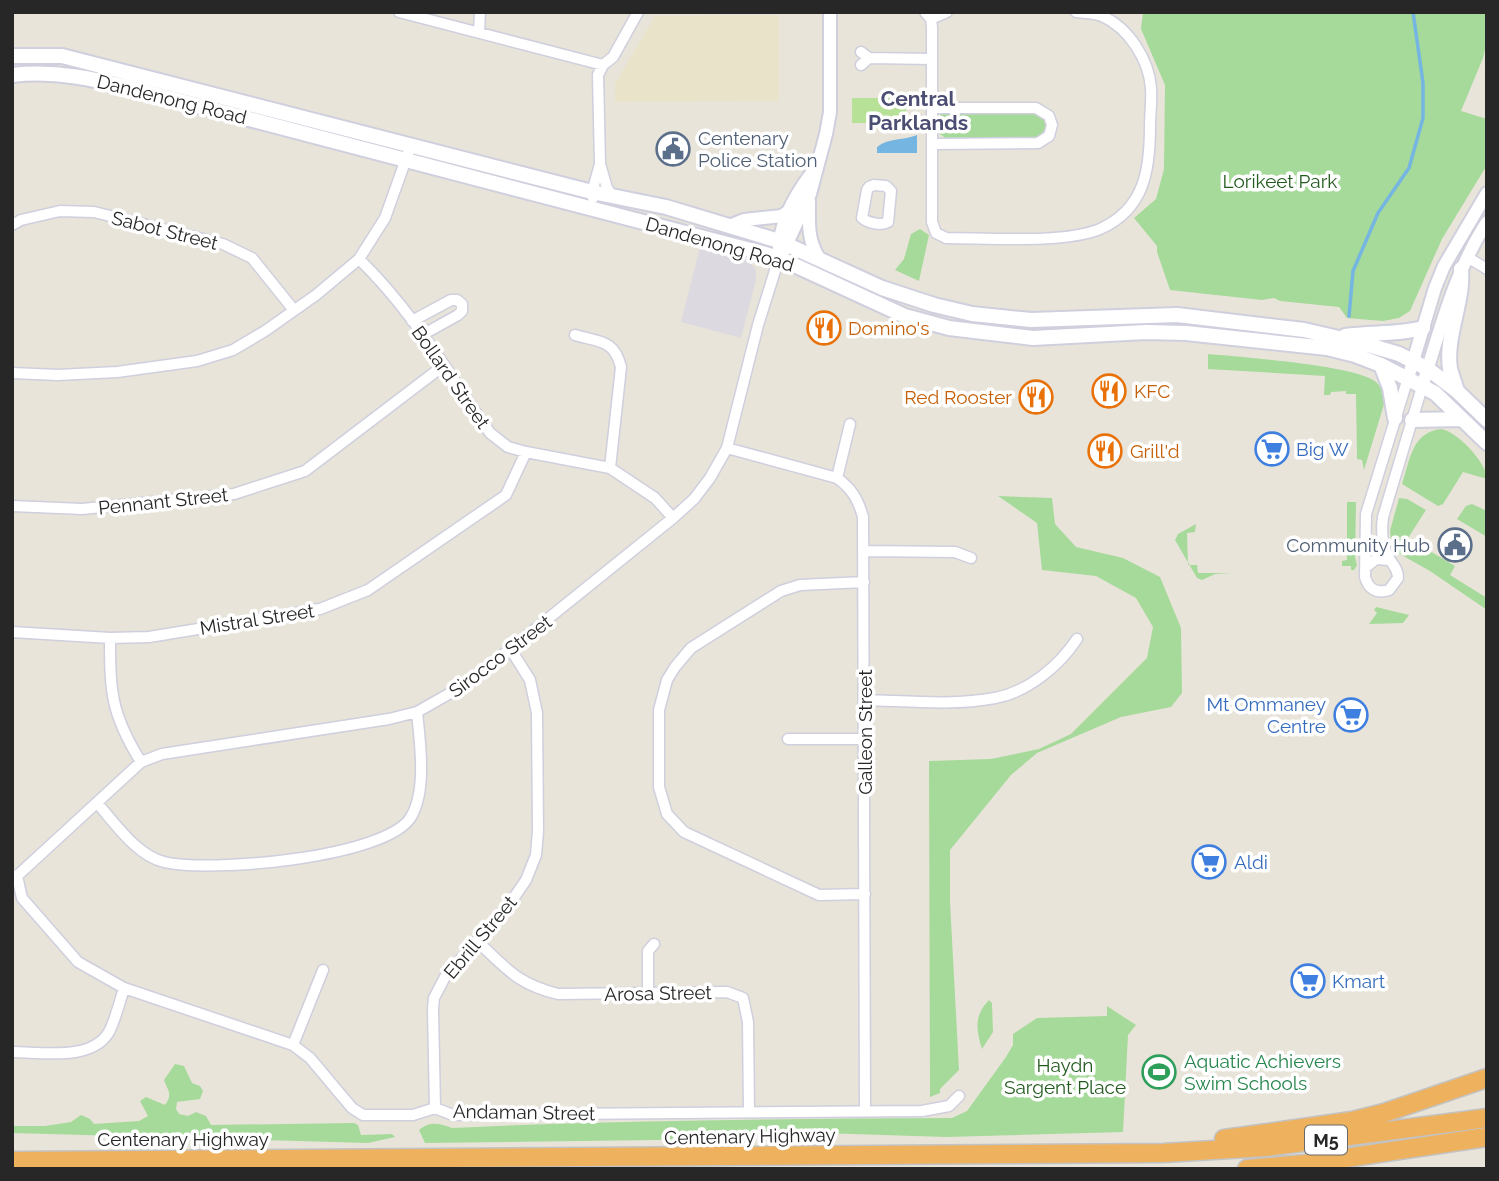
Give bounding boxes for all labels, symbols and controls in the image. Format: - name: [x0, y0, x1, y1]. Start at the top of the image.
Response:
- street label: Dandenong Road: [95, 70, 249, 128]
- district label: Central Parklands: [868, 86, 968, 135]
- place label: Centenary Police Station: [698, 127, 817, 171]
- public building icon: Centenary Police Station: [654, 130, 692, 168]
- park label: Lorikeet Park: [1223, 170, 1337, 192]
- street label: Sabot Street: [110, 206, 221, 254]
- street label: Dandenong Road: [643, 212, 797, 276]
- restaurant icon: Domino's: [805, 309, 843, 347]
- place label: Domino's: [848, 317, 929, 339]
- street label: Bollard Street: [407, 321, 495, 433]
- restaurant icon: KFC: [1090, 372, 1128, 410]
- restaurant icon: Red Rooster: [1017, 378, 1055, 416]
- place label: KFC: [1134, 380, 1170, 402]
- place label: Red Rooster: [904, 386, 1012, 408]
- supermarket icon: Big W: [1253, 430, 1291, 468]
- restaurant icon: Grill'd: [1086, 432, 1124, 470]
- place label: Big W: [1296, 438, 1349, 460]
- place label: Grill'd: [1130, 440, 1180, 462]
- street label: Pennant Street: [97, 483, 230, 519]
- public building icon: Community Hub: [1436, 526, 1474, 564]
- place label: Community Hub: [1286, 534, 1430, 556]
- street label: Mistral Street: [198, 599, 316, 639]
- street label: Sirocco Street: [444, 610, 556, 702]
- street label: Galleon Street: [854, 669, 876, 795]
- place label: Mt Ommaney Centre: [1206, 693, 1326, 737]
- supermarket icon: Mt Ommaney Centre: [1332, 696, 1370, 734]
- supermarket icon: Aldi: [1190, 843, 1228, 881]
- place label: Aldi: [1234, 851, 1268, 873]
- street label: Ebrill Street: [439, 891, 521, 983]
- supermarket icon: Kmart: [1289, 962, 1327, 1000]
- place label: Kmart: [1332, 970, 1386, 992]
- street label: Arosa Street: [604, 981, 713, 1005]
- place label: Aquatic Achievers Swim Schools: [1184, 1050, 1341, 1094]
- sports icon: Aquatic Achievers Swim Schools: [1140, 1053, 1178, 1091]
- park label: Haydn Sargent Place: [1004, 1054, 1126, 1098]
- street label: Andaman Street: [453, 1100, 596, 1124]
- street label: Centenary Highway: [664, 1124, 836, 1148]
- road number: M5: [1305, 1126, 1347, 1154]
- street label: Centenary Highway: [97, 1128, 269, 1150]

